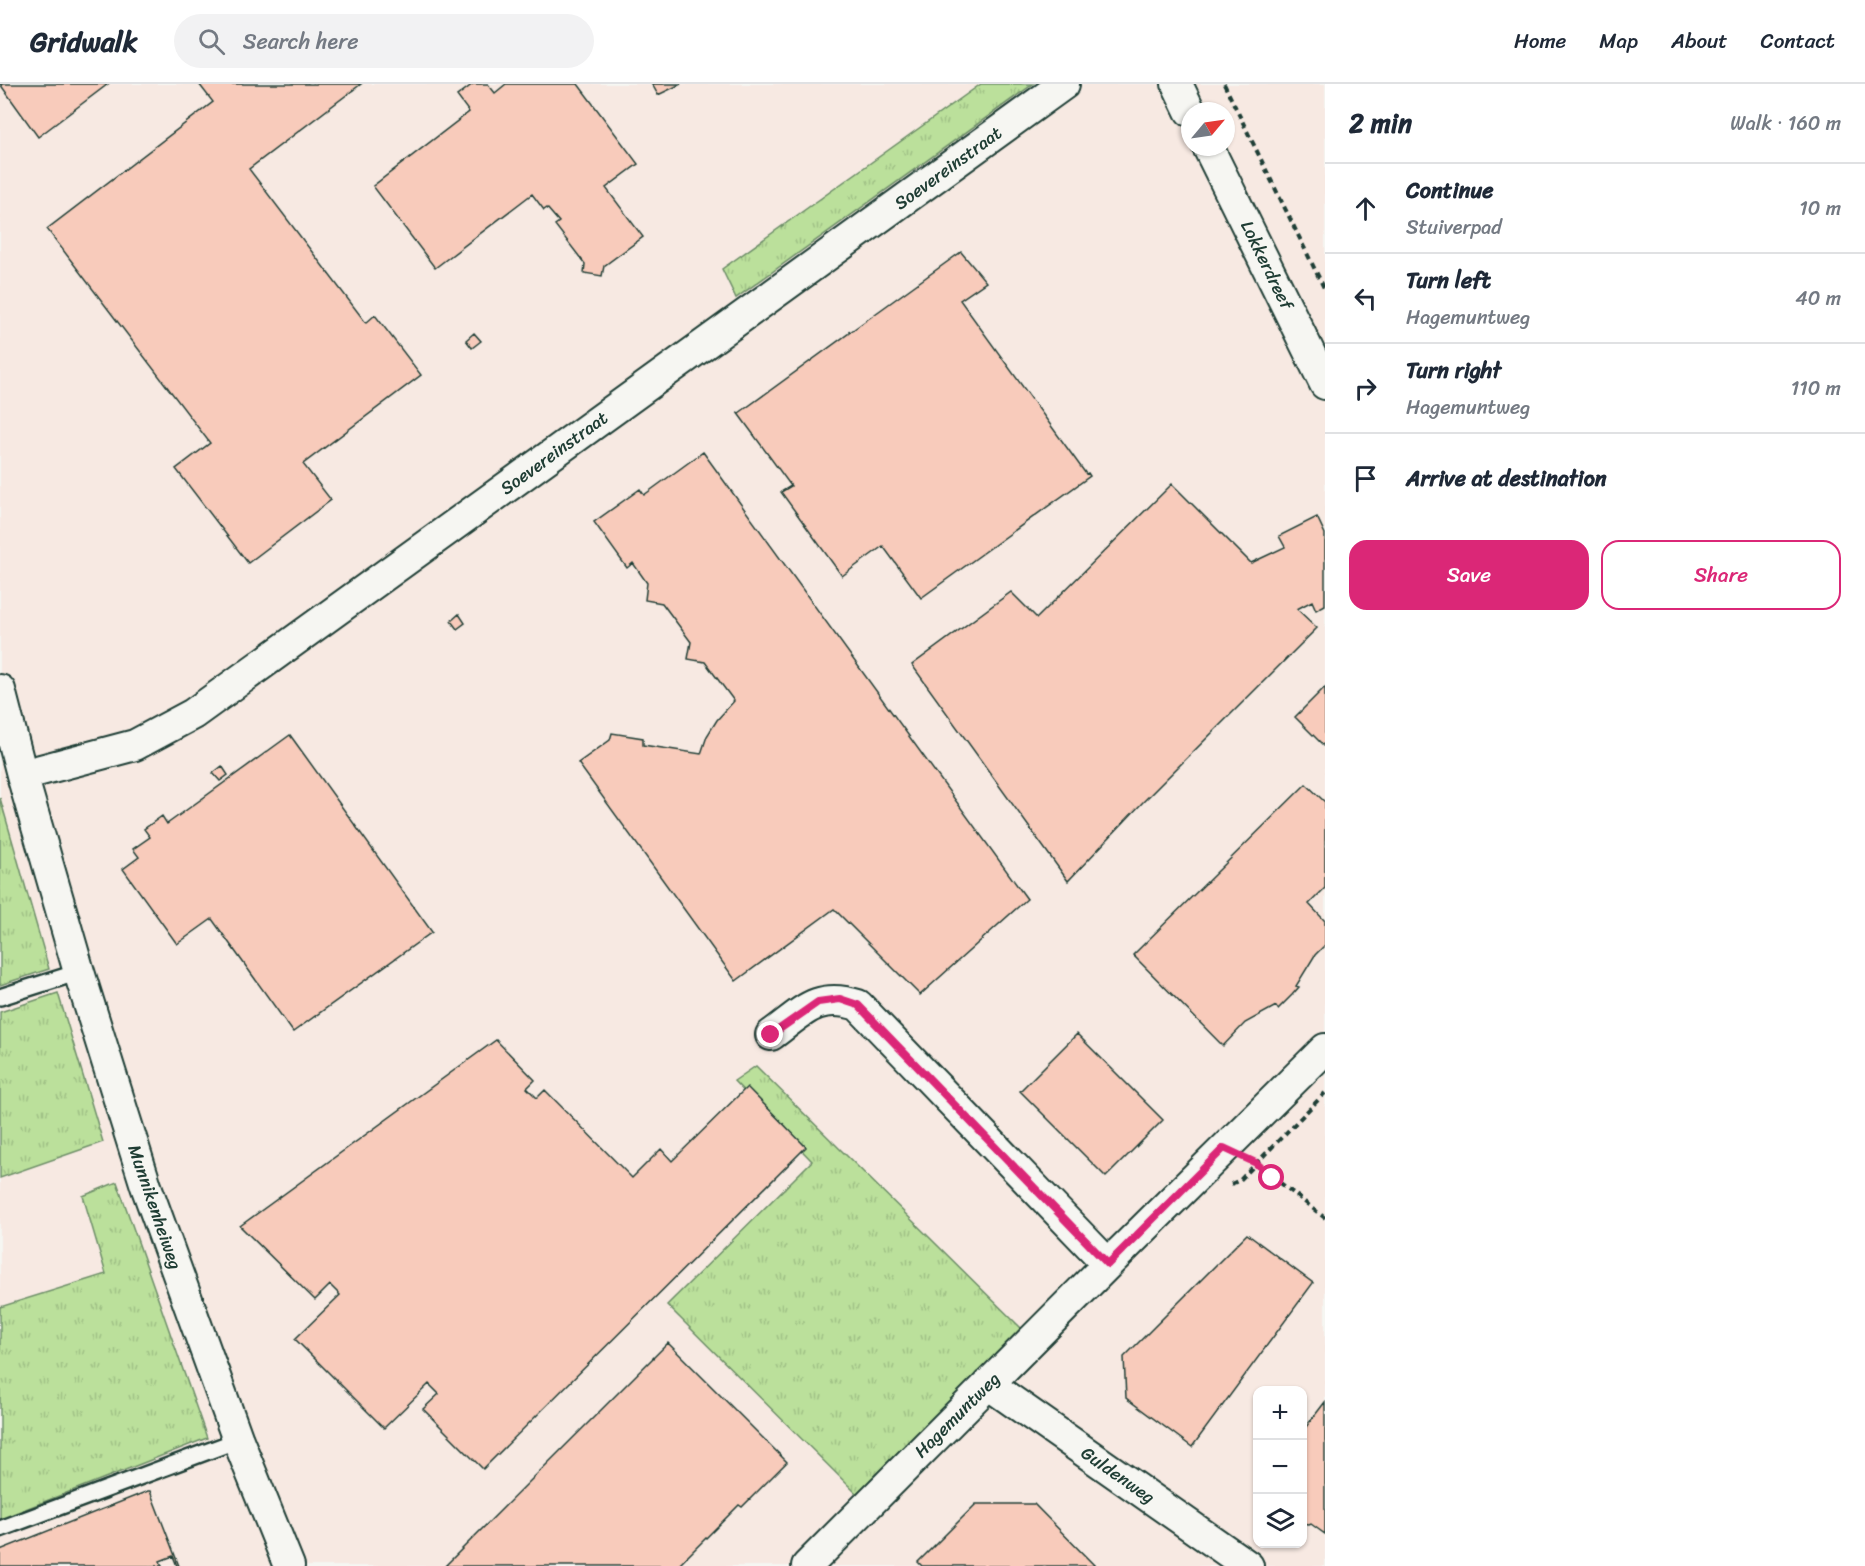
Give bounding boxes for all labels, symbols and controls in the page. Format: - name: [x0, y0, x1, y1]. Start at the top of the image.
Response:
- search box: [174, 14, 594, 68]
- text: Gridwalk: [30, 17, 138, 66]
- text: Search here: [243, 22, 359, 61]
- text: Home: [1514, 22, 1566, 60]
- text: Map: [1599, 22, 1638, 60]
- text: About: [1671, 22, 1728, 60]
- text: Contact: [1761, 22, 1835, 60]
- icon: search: [195, 25, 228, 58]
- text: 2 min: [1349, 100, 1412, 146]
- north arrow: [1181, 102, 1235, 156]
- text: Walk · 160 m: [1730, 106, 1841, 141]
- street label: Soevereinstraat: [887, 117, 1009, 218]
- text: Continue: [1406, 171, 1494, 210]
- text: 10 m: [1799, 191, 1841, 226]
- icon: ahead: [1349, 192, 1382, 225]
- text: Stuiverpad: [1406, 210, 1502, 245]
- street label: Lokkerdreef: [1232, 215, 1303, 317]
- text: Turn left: [1406, 261, 1491, 300]
- text: 40 m: [1795, 281, 1841, 316]
- icon: left: [1349, 282, 1382, 315]
- text: Hagemuntweg: [1406, 300, 1530, 335]
- text: Turn right: [1406, 351, 1501, 390]
- text: 110 m: [1791, 371, 1841, 406]
- icon: right: [1349, 372, 1382, 405]
- text: Hagemuntweg: [1406, 390, 1530, 425]
- street label: Soevereinstraat: [493, 402, 615, 503]
- text: Arrive at destination: [1406, 459, 1607, 498]
- icon: arrive: [1349, 462, 1382, 495]
- button: Save: [1349, 540, 1589, 610]
- button: Share: [1601, 540, 1841, 610]
- route end: [757, 1021, 783, 1047]
- street label: Munnikenheiweg: [119, 1140, 191, 1274]
- route start: [1258, 1164, 1284, 1190]
- street label: Hagemuntweg: [906, 1364, 1008, 1466]
- map controls: [1253, 1386, 1307, 1548]
- button: +: [1253, 1386, 1307, 1440]
- street label: Guldenweg: [1074, 1438, 1162, 1512]
- button: −: [1253, 1440, 1307, 1494]
- button: layers: [1253, 1494, 1307, 1548]

